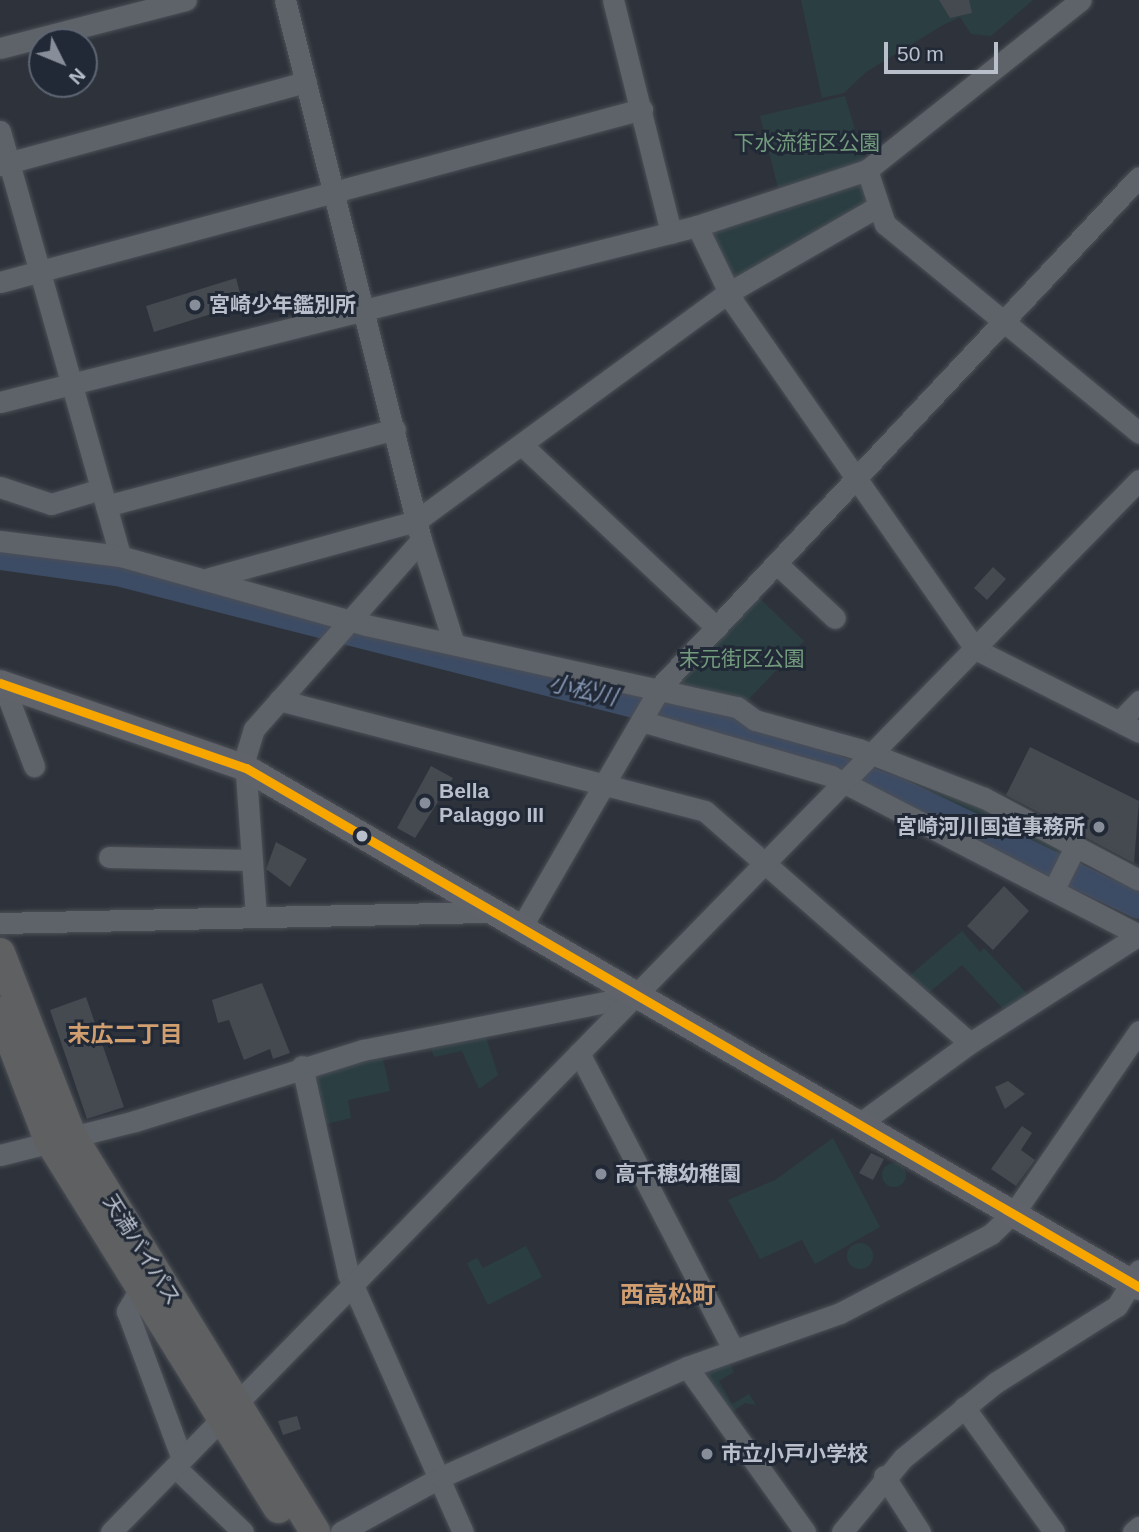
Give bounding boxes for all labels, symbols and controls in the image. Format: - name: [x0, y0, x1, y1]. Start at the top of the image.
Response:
- north arrow: [28, 28, 98, 98]
- scale bar: [887, 28, 1001, 72]
- text: 50 m: [897, 42, 944, 65]
- text: N: [65, 64, 90, 88]
- park label: 下水流街区公園: [734, 130, 880, 156]
- place label: 宮崎少年鑑別所: [209, 292, 356, 318]
- marker: 宮崎少年鑑別所: [187, 297, 203, 313]
- park label: 末元街区公園: [679, 646, 805, 672]
- water label: 小松川: [546, 669, 620, 711]
- place label: Bella Palaggo III: [439, 778, 544, 828]
- marker: Bella Palaggo III: [417, 795, 433, 811]
- place label: 宮崎河川国道事務所: [896, 814, 1085, 840]
- marker: 宮崎河川国道事務所: [1091, 819, 1107, 835]
- unlabelled marker: [355, 829, 369, 843]
- district label: 末広二丁目: [68, 1020, 182, 1048]
- place label: 高千穂幼稚園: [615, 1161, 741, 1187]
- marker: 高千穂幼稚園: [593, 1166, 609, 1182]
- street label: 天満バイパス: [98, 1190, 186, 1310]
- district label: 西高松町: [620, 1281, 716, 1309]
- place label: 市立小戸小学校: [721, 1441, 868, 1467]
- marker: 市立小戸小学校: [699, 1446, 715, 1462]

